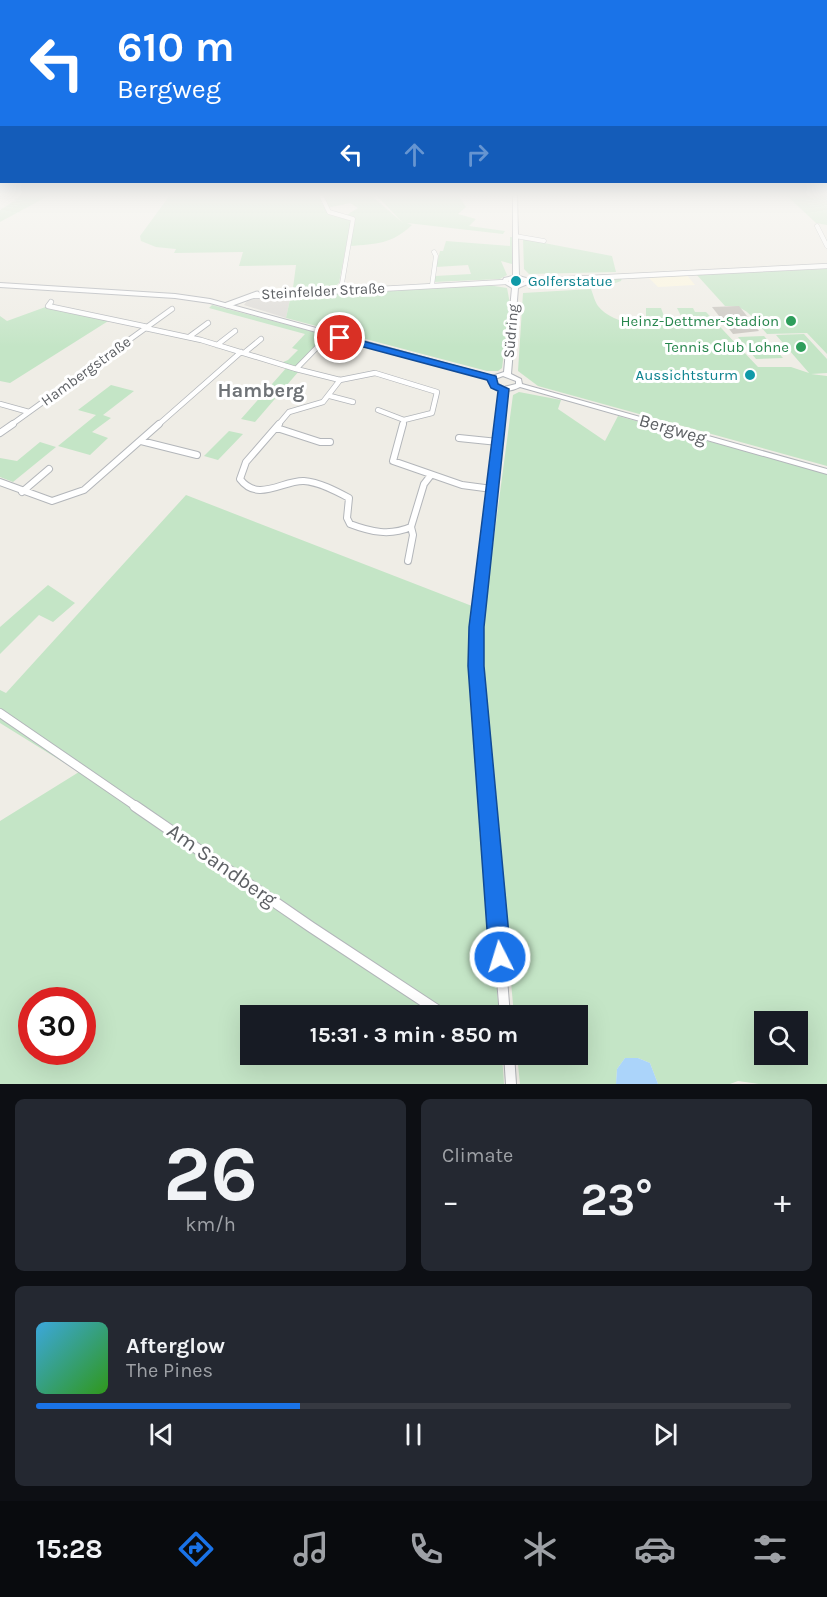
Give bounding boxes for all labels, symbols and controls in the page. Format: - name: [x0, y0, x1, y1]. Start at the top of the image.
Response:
- text: 610 m: [117, 22, 235, 72]
- icon: left: [18, 24, 96, 102]
- text: Bergweg: [117, 73, 221, 105]
- icon: left: [335, 138, 368, 171]
- icon: ahead: [398, 138, 431, 171]
- icon: right: [461, 138, 494, 171]
- place label: Golferstatue: [528, 272, 613, 290]
- marker: Golferstatue: [509, 274, 523, 288]
- street label: Steinfelder Straße: [261, 279, 385, 303]
- street label: Südring: [500, 303, 522, 359]
- pin: [314, 312, 365, 363]
- place label: Heinz-Dettmer-Stadion: [621, 312, 779, 330]
- marker: Heinz-Dettmer-Stadion: [784, 314, 798, 328]
- icon: arrive: [323, 321, 356, 354]
- street label: Hambergstraße: [38, 332, 134, 410]
- place label: Tennis Club Lohne: [665, 338, 789, 356]
- marker: Tennis Club Lohne: [794, 340, 808, 354]
- place label: Aussichtsturm: [636, 366, 738, 384]
- marker: Aussichtsturm: [743, 368, 757, 382]
- district label: Hamberg: [217, 379, 305, 402]
- street label: Bergweg: [637, 409, 709, 449]
- street label: Am Sandberg: [163, 818, 282, 912]
- position arrow: [468, 925, 532, 989]
- speed limit sign: 30: [18, 987, 96, 1065]
- map controls: [754, 1011, 808, 1065]
- button: search: [754, 1011, 808, 1065]
- text: 15:31 · 3 min · 850 m: [310, 1022, 518, 1048]
- text: 26: [163, 1128, 258, 1220]
- text: Climate: [442, 1144, 513, 1167]
- text: 23°: [580, 1174, 653, 1226]
- text: −: [442, 1182, 459, 1220]
- text: +: [774, 1182, 791, 1220]
- text: km/h: [185, 1213, 236, 1236]
- text: Afterglow: [126, 1333, 225, 1359]
- text: The Pines: [126, 1359, 213, 1382]
- icon: previous: [145, 1418, 178, 1451]
- icon: pause: [397, 1418, 430, 1451]
- icon: next: [649, 1418, 682, 1451]
- icon: directions: [175, 1528, 217, 1570]
- icon: music: [290, 1528, 332, 1570]
- icon: phone: [405, 1528, 447, 1570]
- icon: climate: [519, 1528, 561, 1570]
- icon: car: [634, 1528, 676, 1570]
- icon: filters: [749, 1528, 791, 1570]
- text: 15:28: [36, 1533, 103, 1565]

